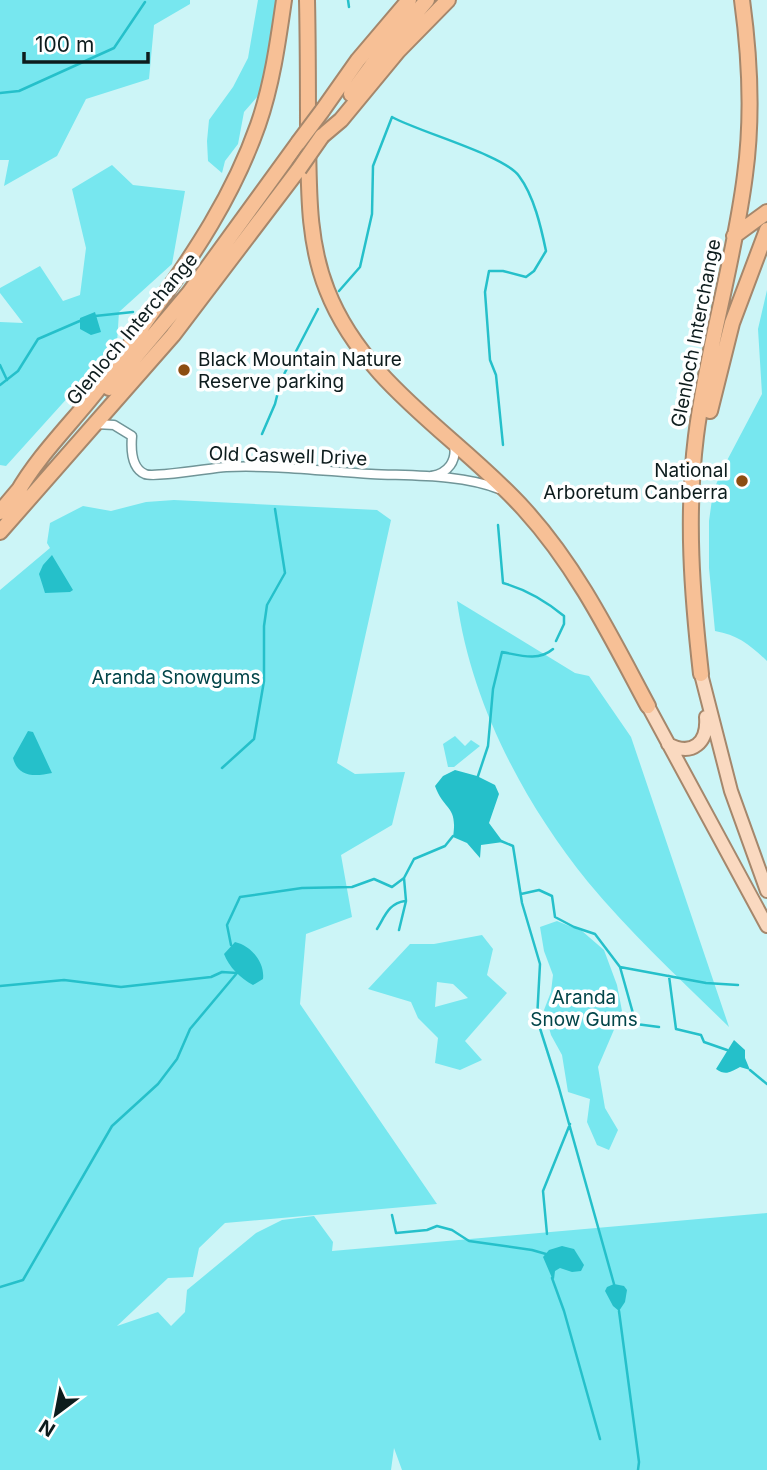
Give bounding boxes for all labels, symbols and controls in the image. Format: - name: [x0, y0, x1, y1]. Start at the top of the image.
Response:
- scale bar: [24, 21, 149, 65]
- text: 100 m: [35, 32, 94, 57]
- street label: Glenloch Interchange: [666, 237, 726, 429]
- street label: Glenloch Interchange: [62, 248, 202, 410]
- place label: Black Mountain Nature Reserve parking: [198, 348, 402, 393]
- marker: Black Mountain Nature Reserve parking: [176, 362, 192, 378]
- street label: Old Caswell Drive: [208, 442, 368, 470]
- place label: National Arboretum Canberra: [543, 459, 728, 504]
- marker: National Arboretum Canberra: [734, 473, 750, 489]
- park label: Aranda Snowgums: [91, 666, 261, 689]
- park label: Aranda Snow Gums: [530, 986, 638, 1031]
- north arrow: [21, 1379, 91, 1449]
- text: N: [35, 1414, 59, 1442]

